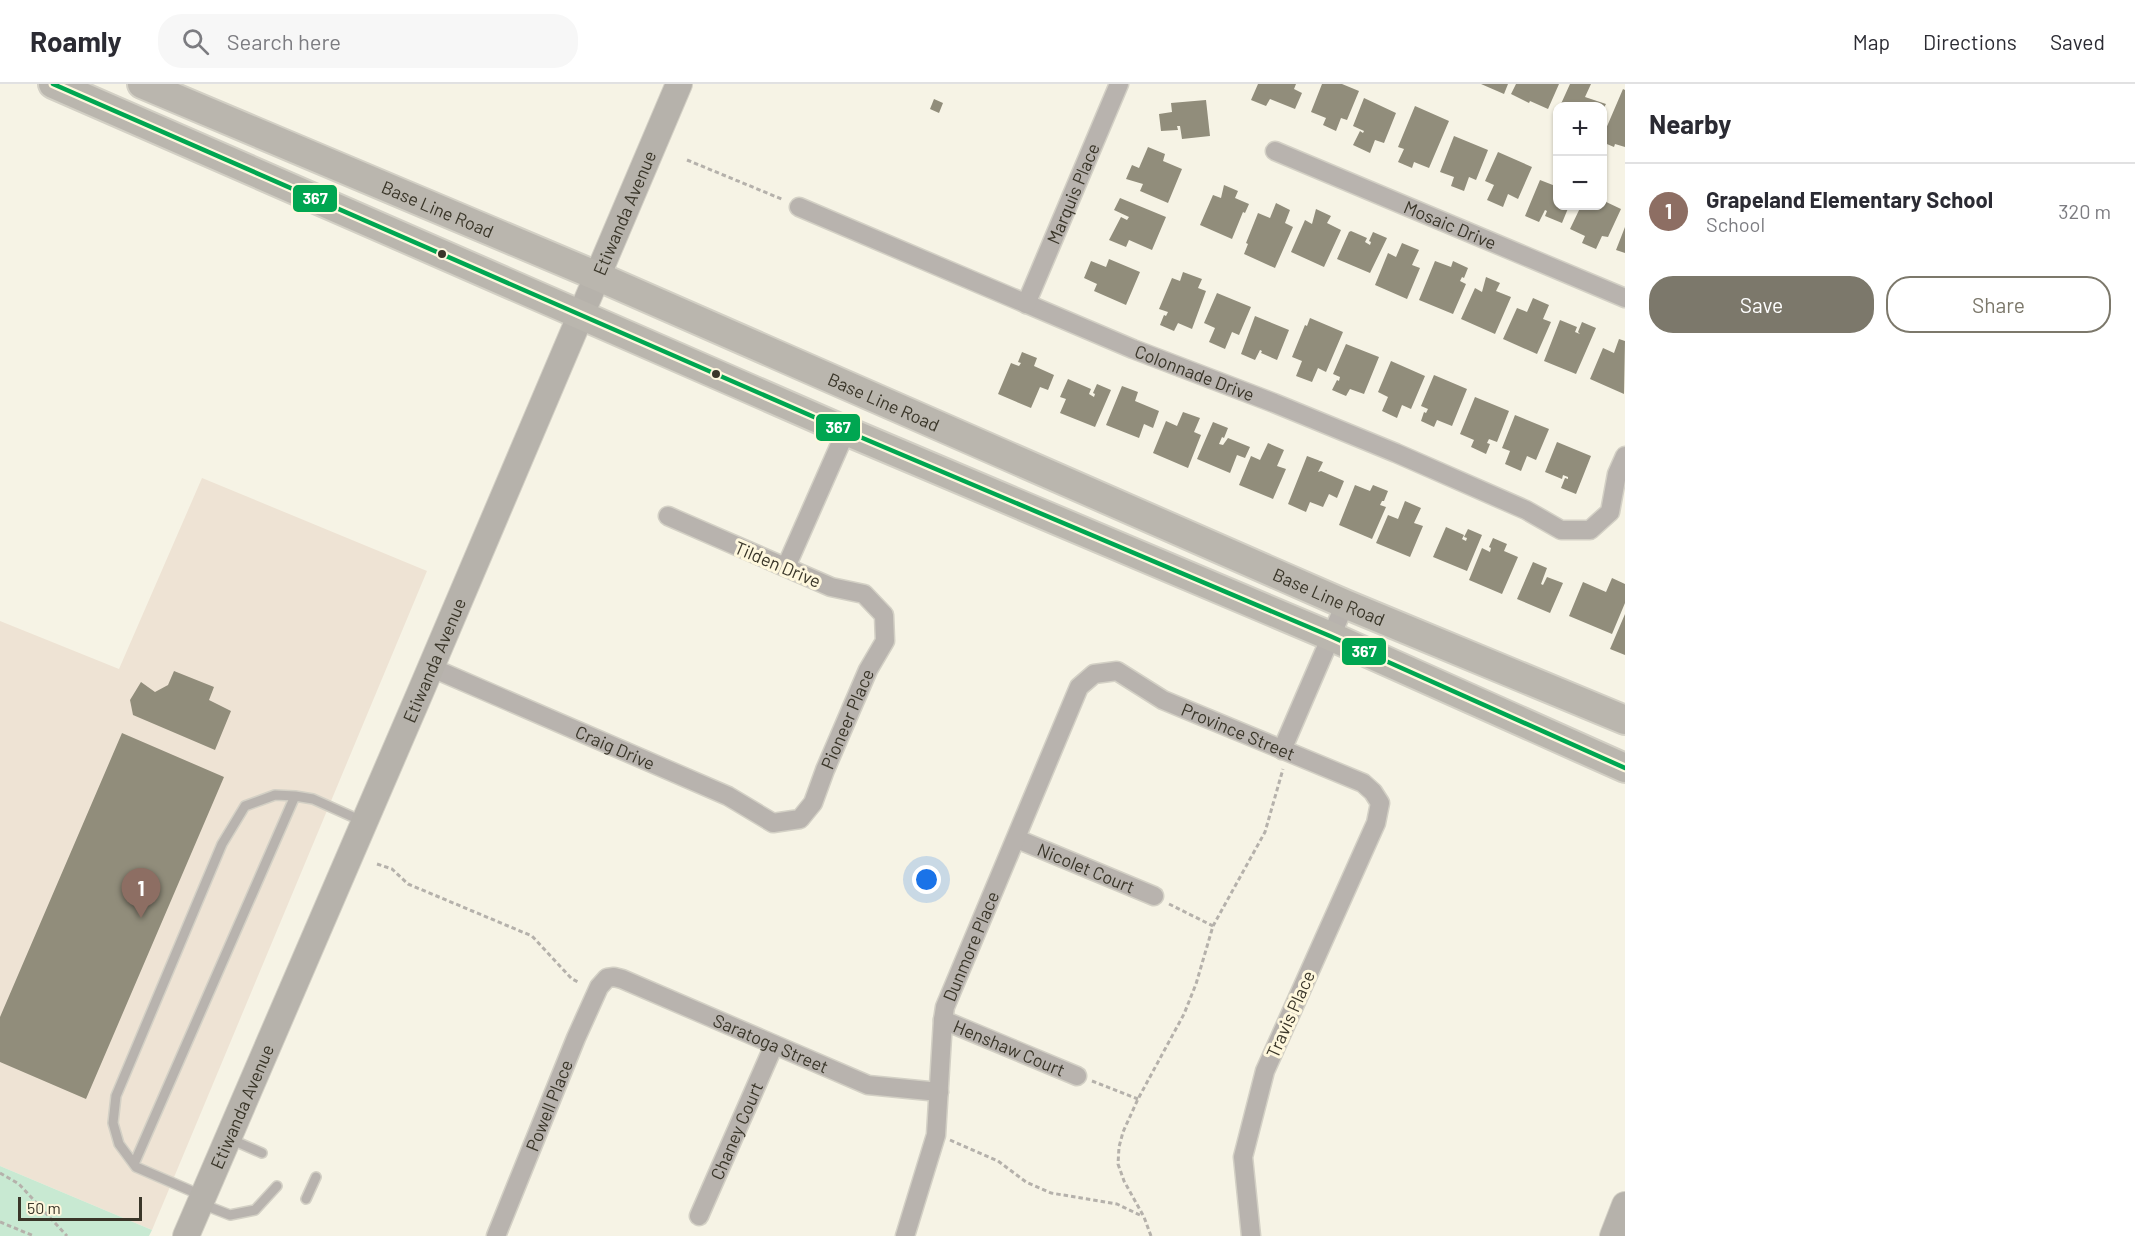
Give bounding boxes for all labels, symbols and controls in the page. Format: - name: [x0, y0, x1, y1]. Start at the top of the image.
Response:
- search box: [158, 14, 578, 68]
- text: Roamly: [30, 24, 122, 58]
- icon: search: [179, 25, 212, 58]
- text: Search here: [227, 28, 341, 54]
- text: Map: [1853, 29, 1890, 54]
- text: Directions: [1923, 29, 2017, 54]
- text: Saved: [2050, 29, 2105, 54]
- map controls: [1553, 102, 1607, 210]
- button: +: [1553, 102, 1607, 156]
- text: Nearby: [1649, 108, 1731, 139]
- street label: Marquis Place: [1042, 140, 1104, 247]
- street label: Etiwanda Avenue: [588, 147, 660, 279]
- button: −: [1553, 156, 1607, 210]
- street label: Base Line Road: [378, 175, 497, 242]
- line badge: 367: [292, 184, 338, 213]
- text: Grapeland Elementary School: [1706, 186, 1993, 212]
- text: 367: [302, 188, 328, 207]
- street label: Mosaic Drive: [1401, 195, 1500, 254]
- text: 1: [1665, 199, 1672, 223]
- text: 320 m: [2058, 199, 2111, 223]
- text: School: [1706, 212, 1765, 236]
- unlabelled marker: [436, 248, 448, 260]
- button: Save: [1649, 276, 1874, 333]
- button: Share: [1886, 276, 2111, 333]
- street label: Colonnade Drive: [1132, 340, 1258, 406]
- unlabelled marker: [710, 368, 722, 380]
- street label: Base Line Road: [825, 368, 943, 436]
- line badge: 367: [815, 413, 861, 442]
- text: 367: [825, 417, 851, 436]
- street label: Tilden Drive: [732, 536, 824, 592]
- street label: Base Line Road: [1270, 563, 1388, 630]
- street label: Etiwanda Avenue: [398, 594, 470, 726]
- line badge: 367: [1341, 637, 1387, 666]
- text: 367: [1351, 641, 1377, 660]
- street label: Pioneer Place: [816, 665, 878, 772]
- street label: Province Street: [1178, 698, 1299, 765]
- street label: Craig Drive: [572, 720, 659, 774]
- street label: Nicolet Court: [1034, 838, 1138, 898]
- your location: [912, 865, 941, 894]
- pin: 1: [122, 868, 160, 918]
- street label: Dunmore Place: [938, 888, 1003, 1005]
- street label: Travis Place: [1261, 967, 1319, 1061]
- street label: Saratoga Street: [710, 1009, 832, 1078]
- street label: Henshaw Court: [950, 1015, 1069, 1081]
- street label: Etiwanda Avenue: [205, 1041, 278, 1172]
- street label: Powell Place: [520, 1056, 577, 1154]
- street label: Chaney Court: [705, 1079, 767, 1183]
- scale bar: [18, 1194, 142, 1222]
- text: 50 m: [27, 1198, 61, 1217]

